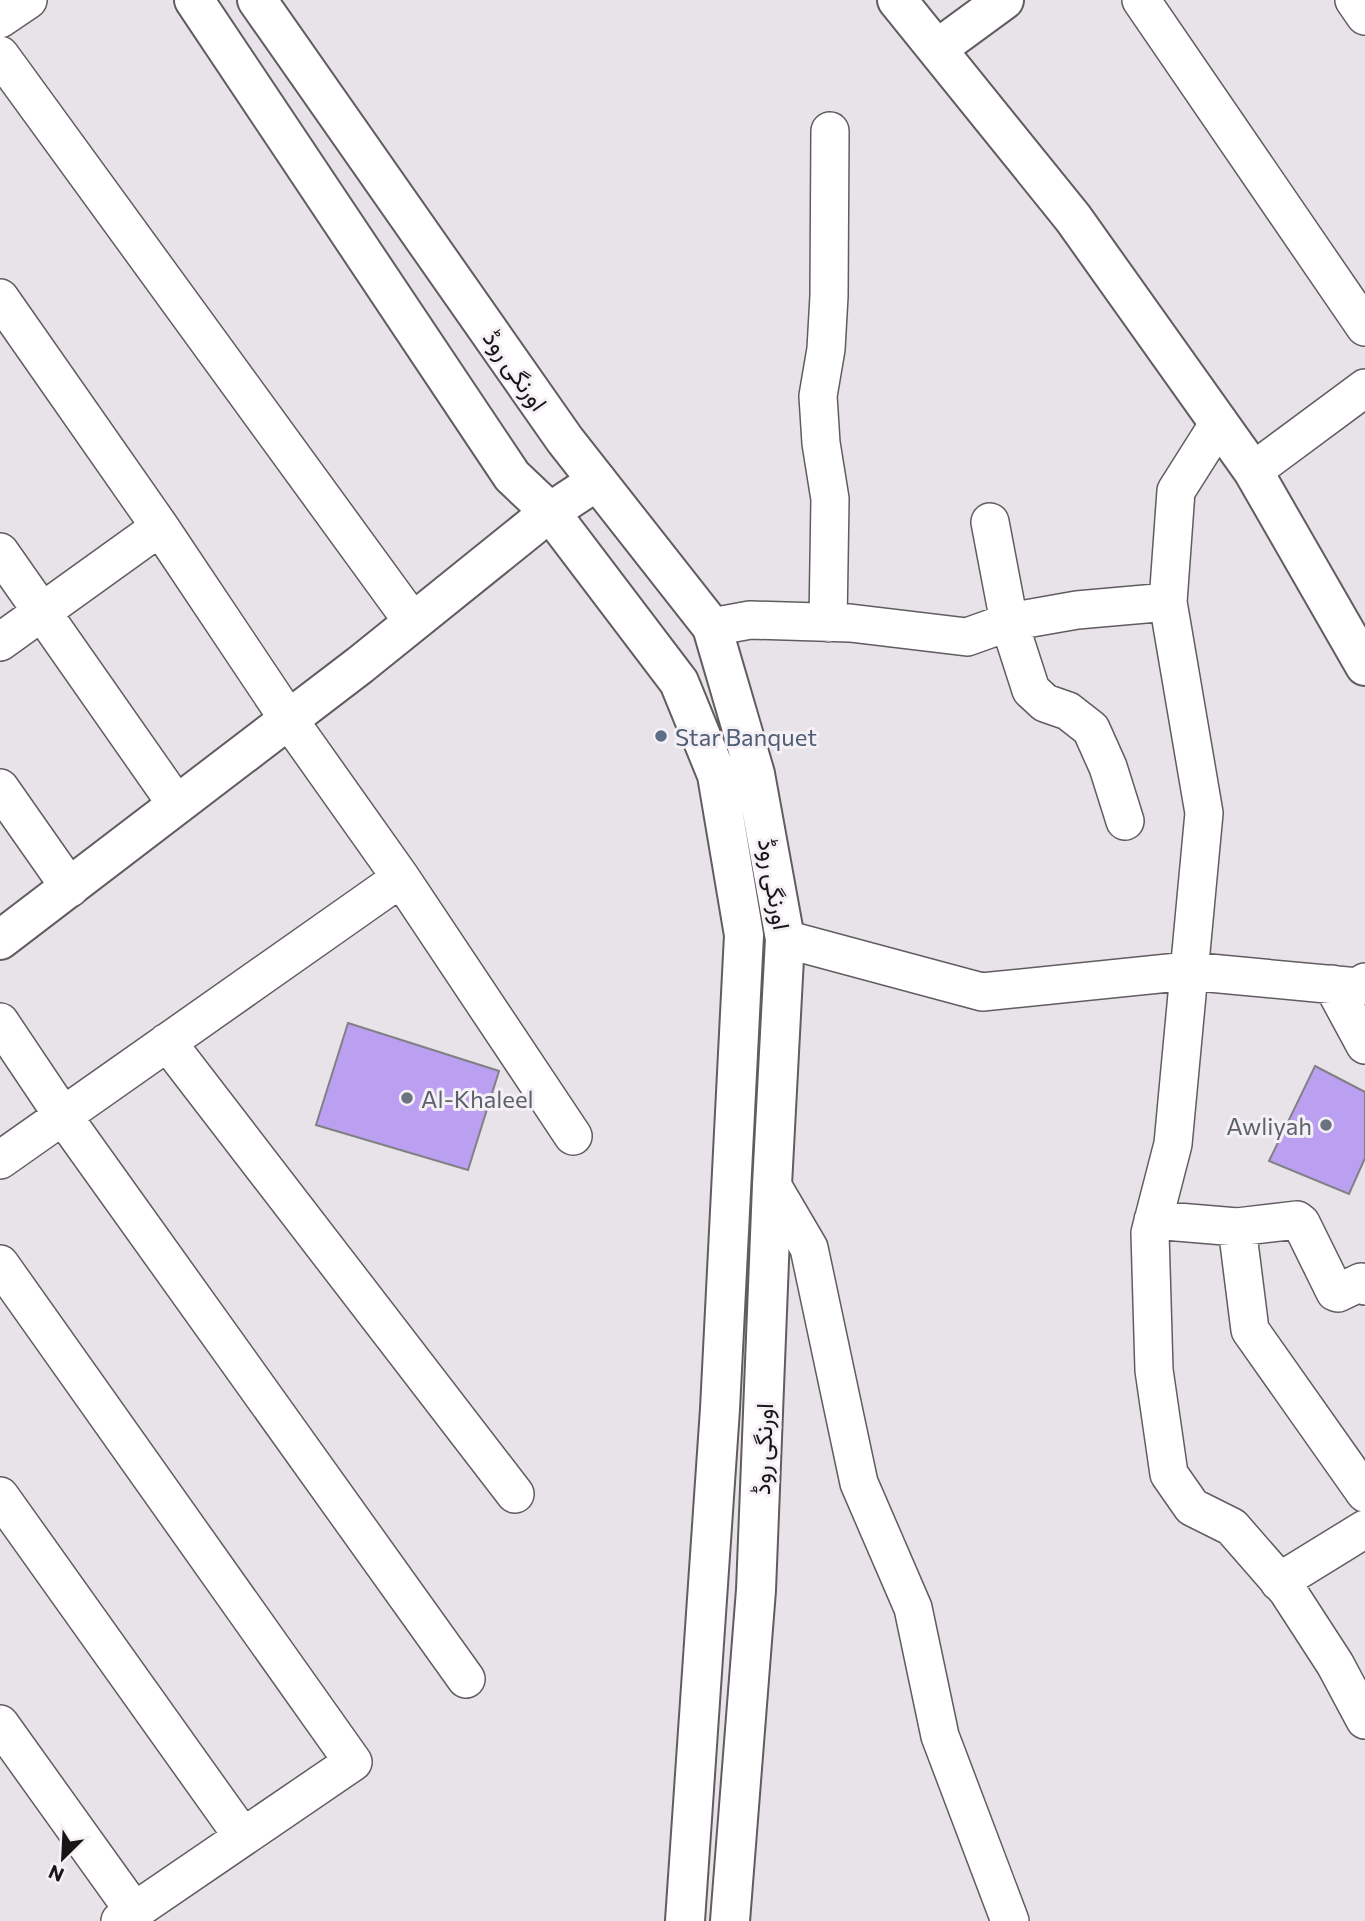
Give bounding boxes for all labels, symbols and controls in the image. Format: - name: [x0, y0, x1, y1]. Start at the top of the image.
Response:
- street label: اورنگی روڈ: [476, 324, 554, 417]
- place label: Star Banquet: [675, 722, 817, 751]
- marker: Star Banquet: [653, 728, 669, 744]
- street label: اورنگی روڈ: [751, 836, 797, 932]
- place label: Al-Khaleel: [421, 1084, 534, 1113]
- marker: Al-Khaleel: [399, 1090, 415, 1106]
- place label: Awliyah: [1226, 1111, 1312, 1140]
- marker: Awliyah: [1318, 1117, 1334, 1133]
- street label: اورنگی روڈ: [746, 1402, 780, 1496]
- north arrow: [28, 1823, 98, 1893]
- text: N: [45, 1861, 67, 1887]

